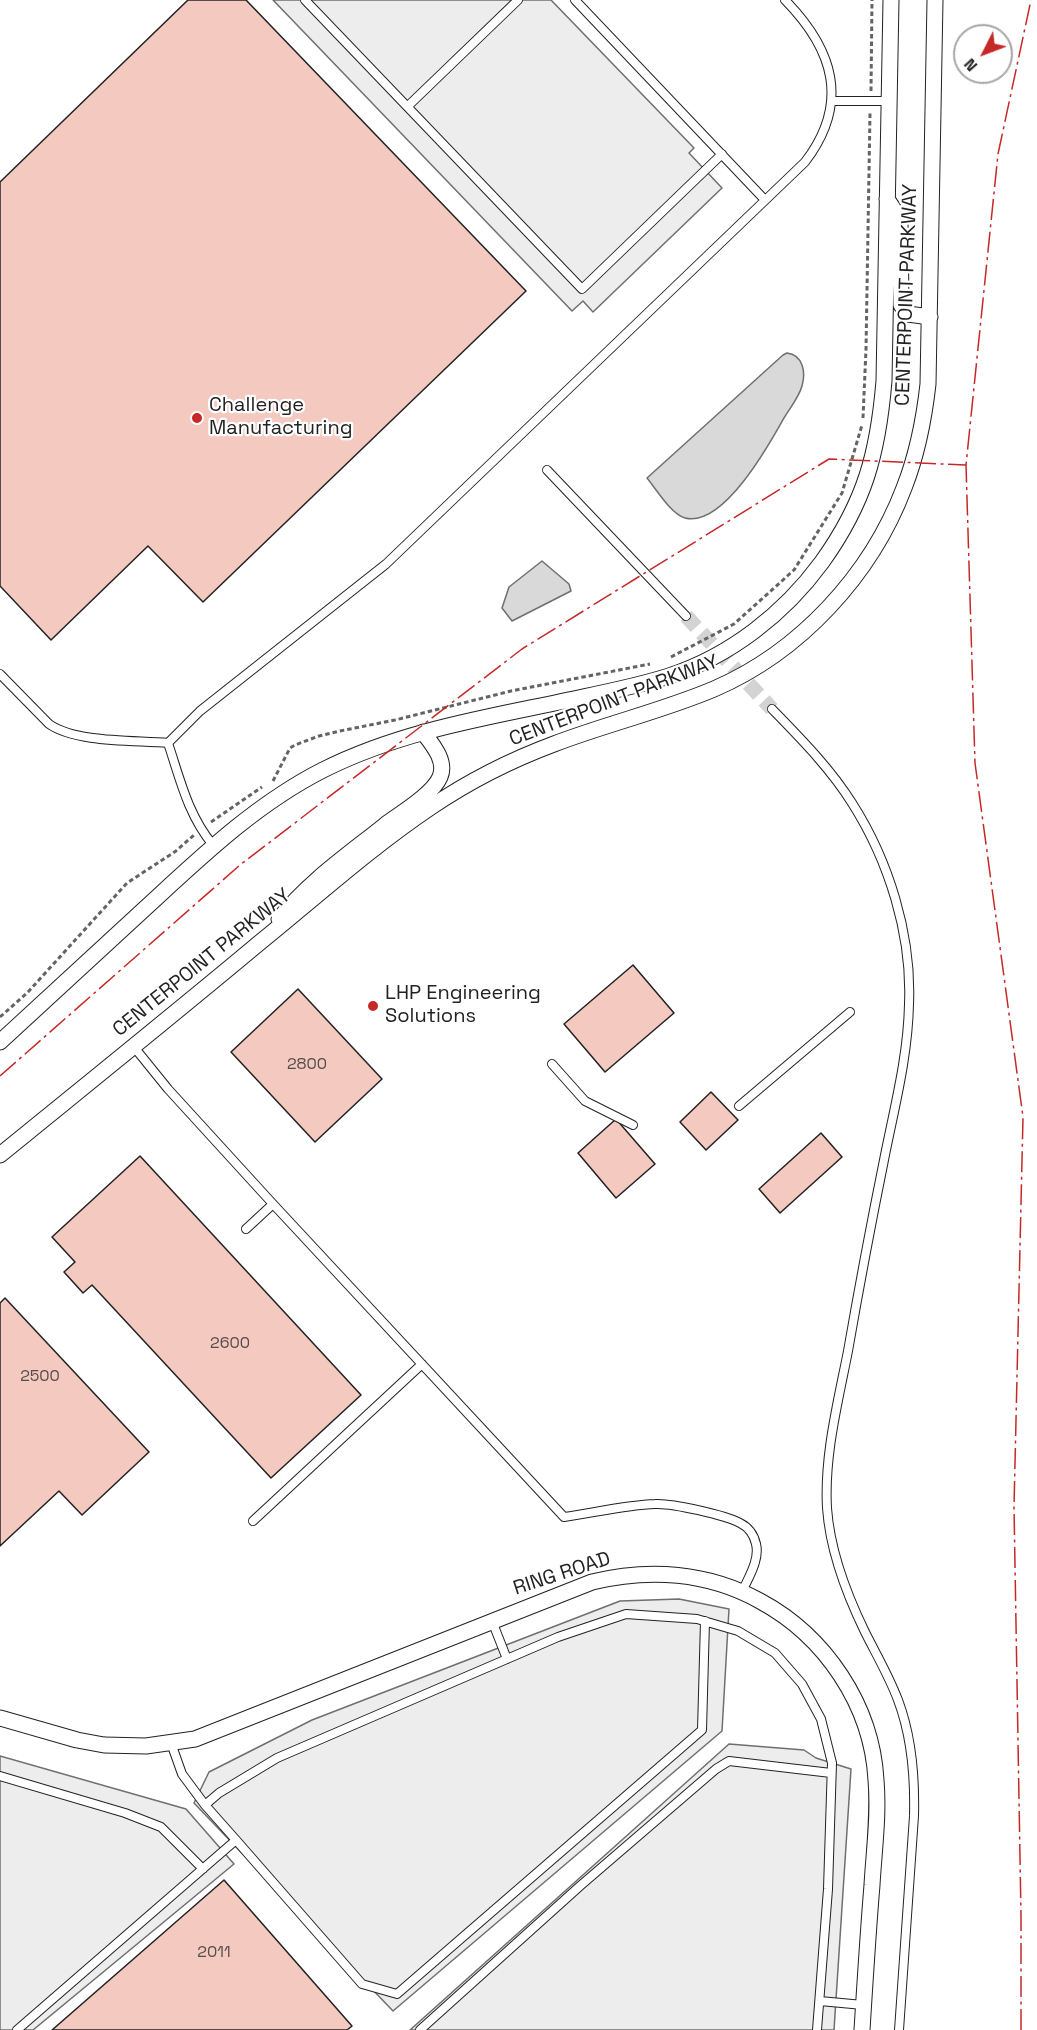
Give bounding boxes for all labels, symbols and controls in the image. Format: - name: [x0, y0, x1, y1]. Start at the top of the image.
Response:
- north arrow: [953, 24, 1013, 84]
- text: N: [959, 54, 982, 76]
- street label: CENTERPOINT PARKWAY: [891, 184, 923, 406]
- place label: Challenge Manufacturing: [209, 394, 353, 441]
- marker: Challenge Manufacturing: [190, 411, 204, 425]
- street label: CENTERPOINT PARKWAY: [506, 650, 722, 752]
- street label: CENTERPOINT PARKWAY: [108, 884, 296, 1042]
- place label: LHP Engineering Solutions: [385, 982, 541, 1029]
- marker: LHP Engineering Solutions: [366, 999, 380, 1013]
- house number: 2800: [287, 1055, 327, 1075]
- house number: 2600: [210, 1334, 250, 1354]
- house number: 2500: [20, 1367, 60, 1387]
- street label: RING ROAD: [510, 1547, 614, 1601]
- house number: 2011: [197, 1943, 231, 1963]

